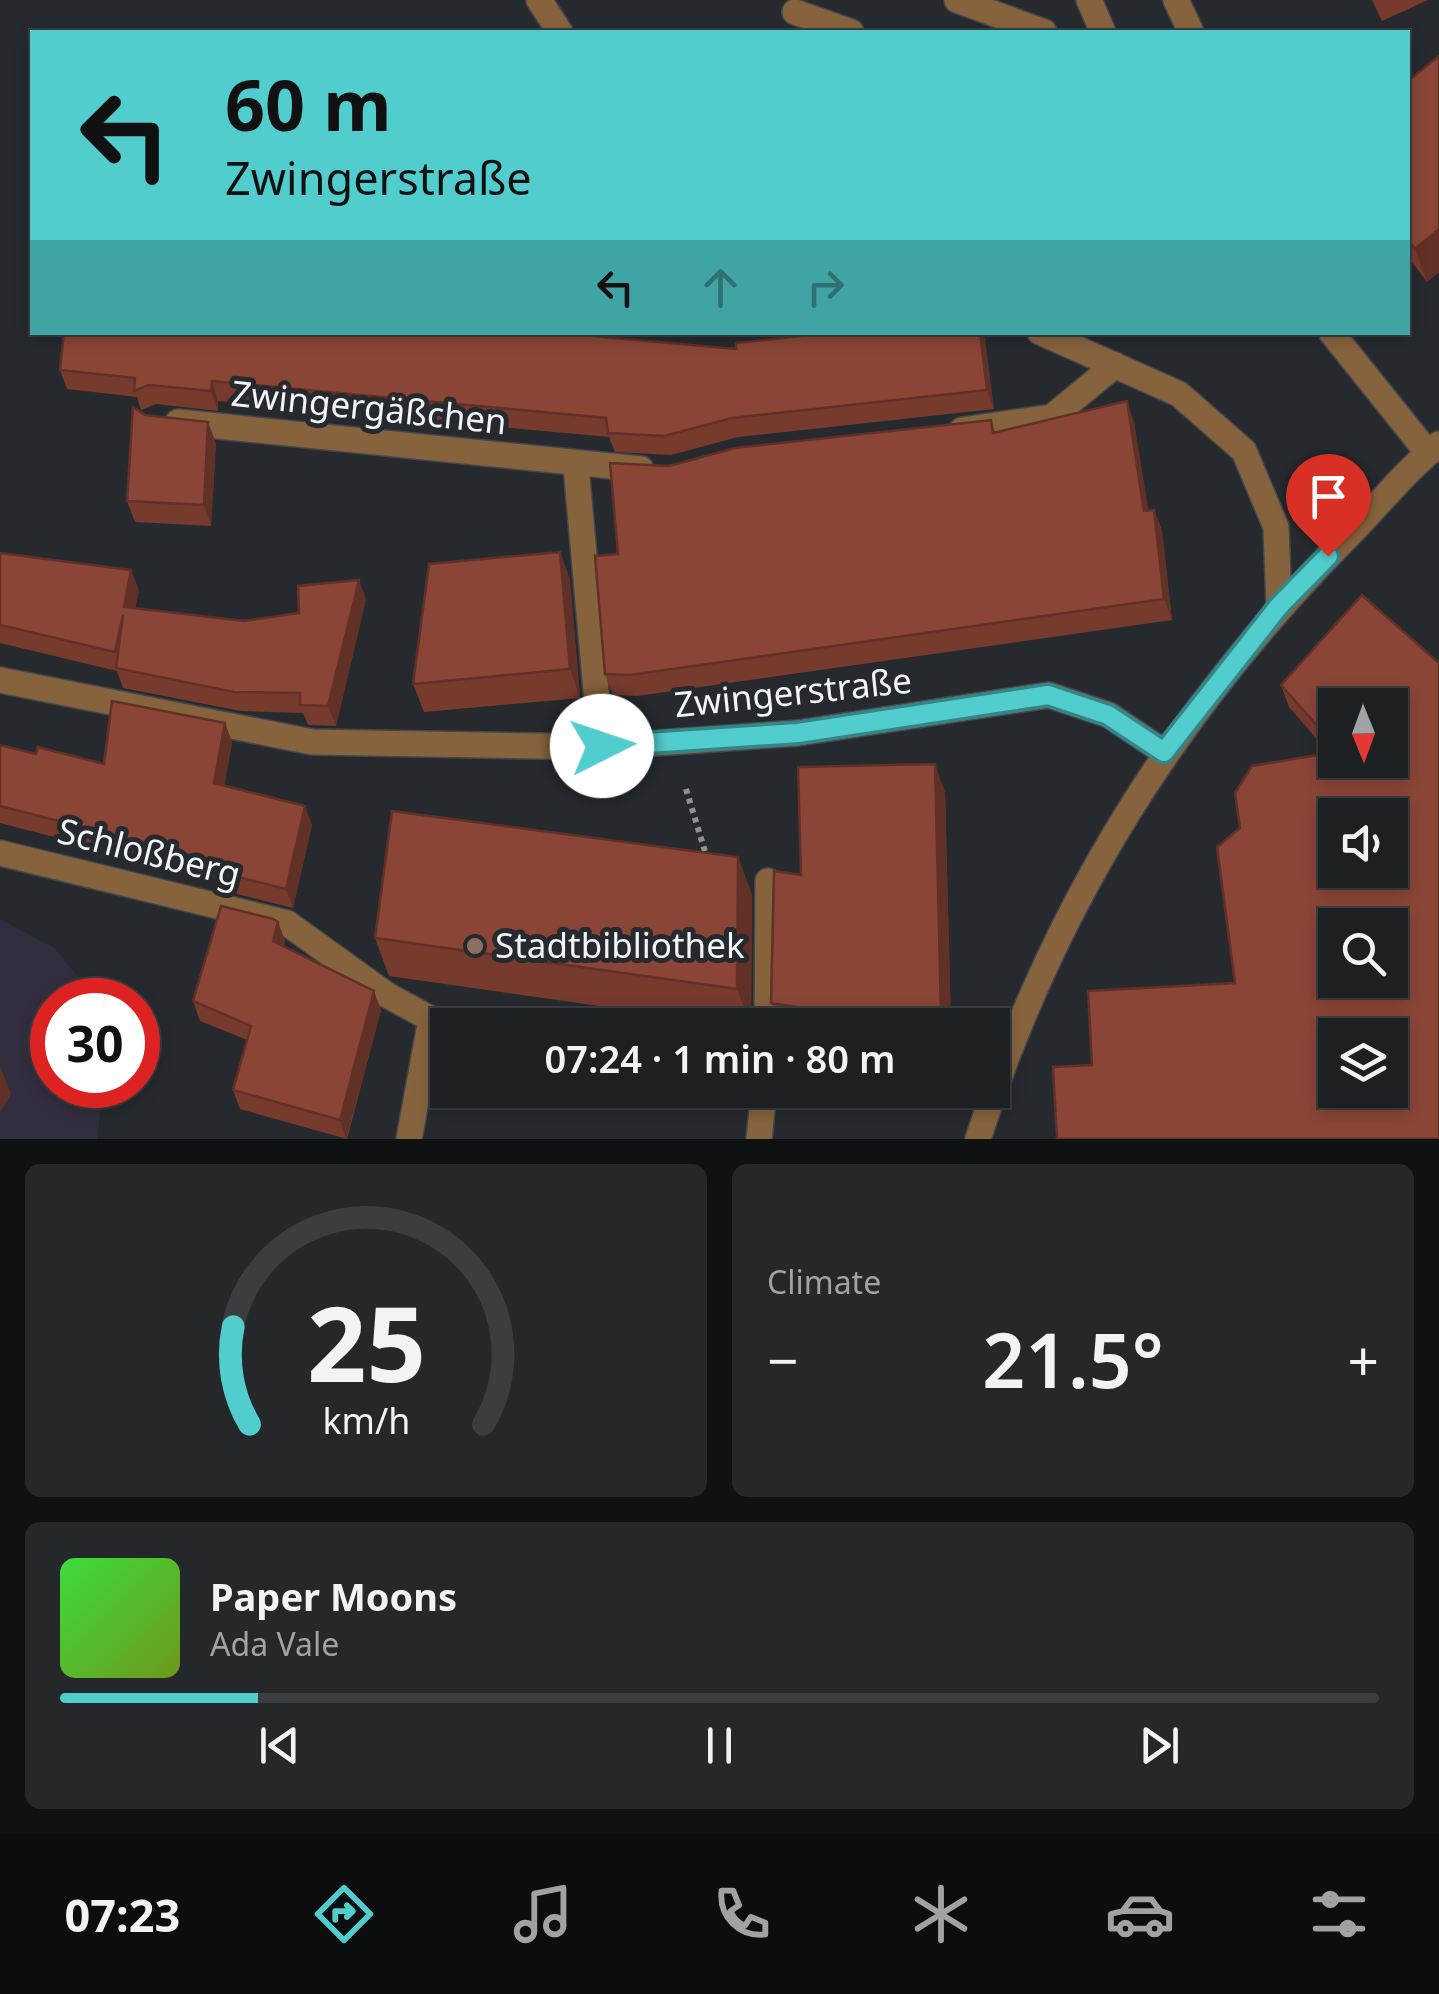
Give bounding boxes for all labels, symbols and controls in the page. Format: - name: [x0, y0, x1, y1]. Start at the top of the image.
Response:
- text: 60 m: [225, 56, 392, 152]
- icon: left: [60, 70, 190, 200]
- text: Zwingerstraße: [225, 147, 532, 208]
- icon: left: [588, 260, 643, 315]
- icon: ahead: [693, 260, 748, 315]
- icon: right: [798, 260, 853, 315]
- street label: Zwingergäßchen: [229, 369, 509, 444]
- pin: [1286, 454, 1371, 557]
- icon: arrive: [1301, 469, 1356, 524]
- street label: Zwingerstraße: [672, 656, 914, 727]
- north arrow: [1318, 688, 1408, 778]
- map controls: [1318, 688, 1408, 1108]
- position arrow: [550, 694, 654, 798]
- button: sound: [1318, 798, 1408, 888]
- street label: Schloßberg: [53, 806, 246, 897]
- button: search: [1318, 908, 1408, 998]
- place label: Stadtbibliothek: [495, 921, 745, 968]
- marker: Stadtbibliothek: [464, 935, 486, 957]
- speed limit sign: 30: [30, 978, 160, 1108]
- button: layers: [1318, 1018, 1408, 1108]
- text: 07:24 · 1 min · 80 m: [545, 1032, 895, 1084]
- text: Climate: [767, 1260, 881, 1303]
- text: 25: [307, 1271, 425, 1412]
- text: 21.5°: [982, 1308, 1164, 1410]
- text: −: [767, 1322, 798, 1397]
- text: +: [1348, 1322, 1379, 1397]
- text: km/h: [322, 1396, 410, 1444]
- text: Paper Moons: [210, 1570, 457, 1622]
- text: Ada Vale: [210, 1622, 339, 1665]
- icon: previous: [252, 1718, 307, 1773]
- icon: pause: [692, 1718, 747, 1773]
- icon: next: [1132, 1718, 1187, 1773]
- icon: directions: [309, 1879, 379, 1949]
- icon: music: [508, 1879, 578, 1949]
- icon: phone: [707, 1879, 777, 1949]
- icon: climate: [906, 1879, 976, 1949]
- icon: car: [1105, 1879, 1175, 1949]
- icon: filters: [1304, 1879, 1374, 1949]
- text: 07:23: [65, 1884, 180, 1945]

